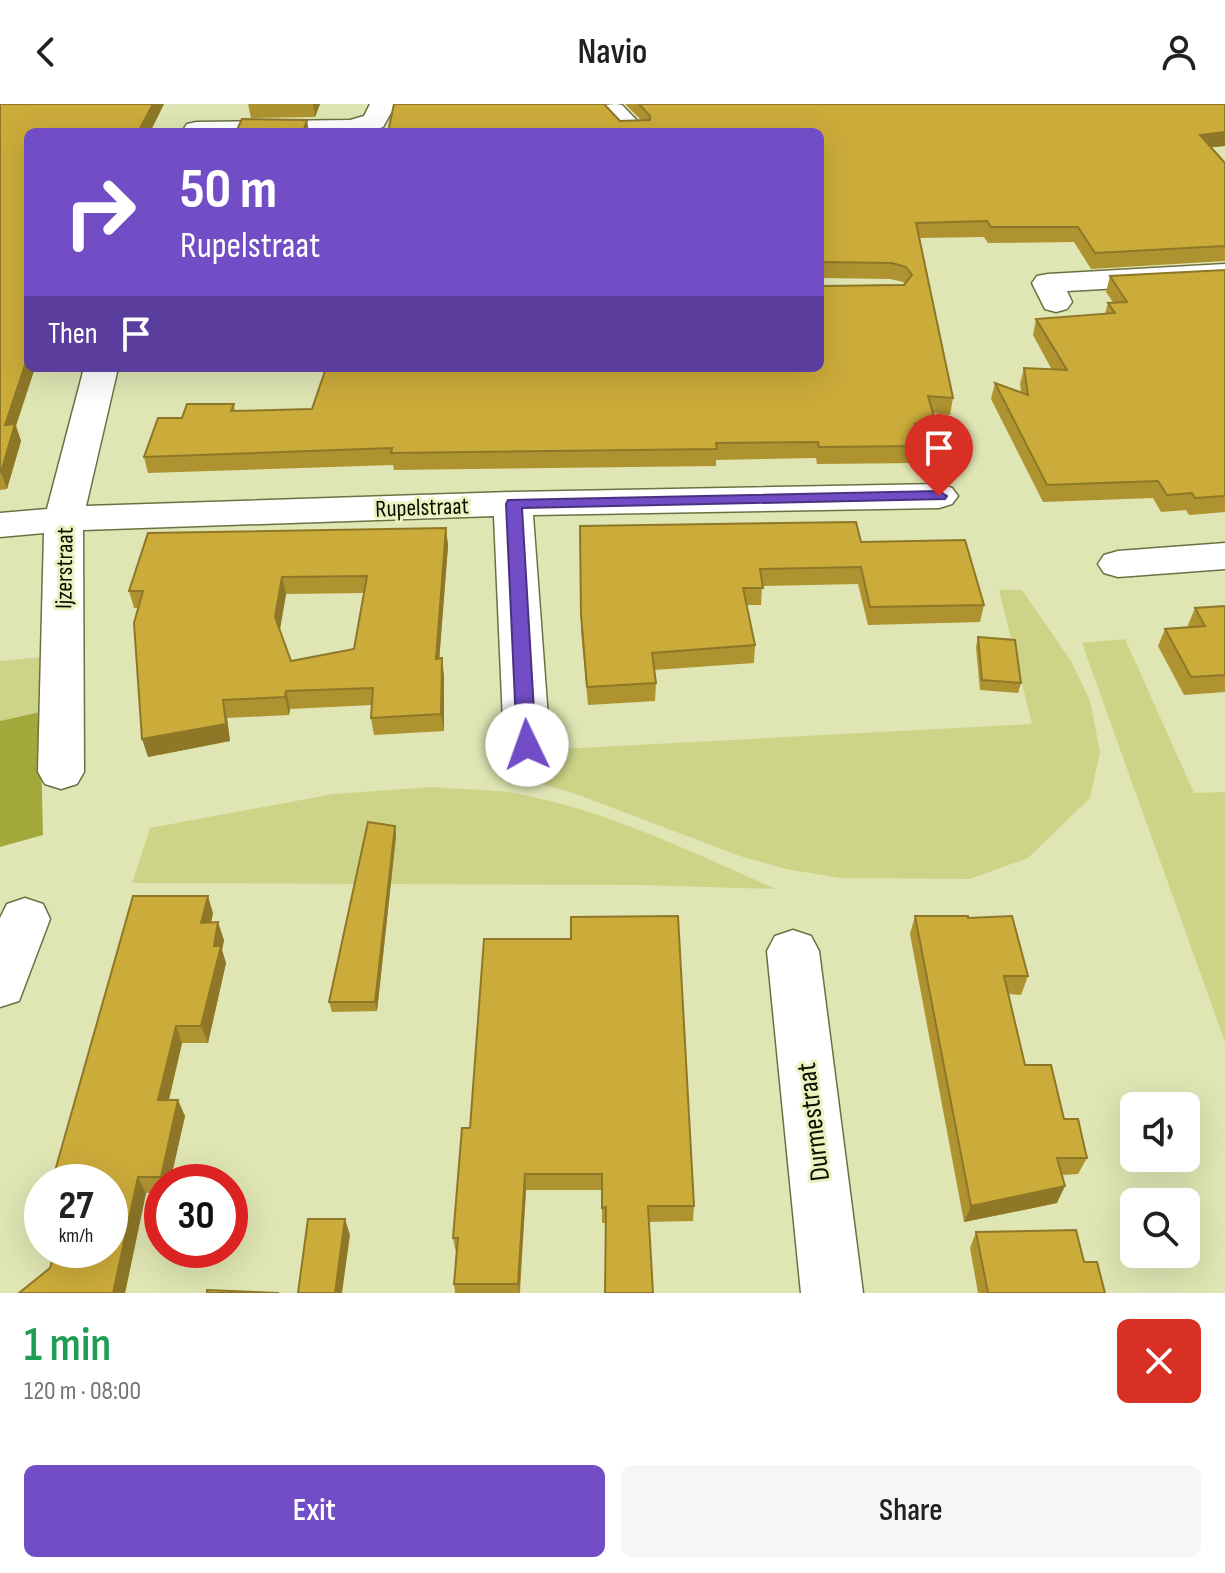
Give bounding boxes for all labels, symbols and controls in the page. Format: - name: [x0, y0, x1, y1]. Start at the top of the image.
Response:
- icon: back: [24, 30, 68, 74]
- icon: person: [1157, 30, 1201, 74]
- text: Navio: [578, 31, 647, 74]
- text: 50 m: [180, 157, 277, 224]
- icon: right: [48, 160, 152, 264]
- text: Rupelstraat: [180, 225, 320, 268]
- icon: arrive: [114, 312, 158, 356]
- text: Then: [48, 316, 98, 352]
- pin: [905, 414, 973, 496]
- icon: arrive: [917, 426, 961, 470]
- street label: Rupelstraat: [375, 491, 469, 524]
- street label: Ijzerstraat: [49, 527, 80, 609]
- position arrow: [485, 703, 569, 787]
- street label: Durmestraat: [790, 1061, 837, 1183]
- map controls: [1120, 1092, 1200, 1268]
- button: sound: [1120, 1092, 1200, 1172]
- speed limit sign: 30: [144, 1164, 248, 1268]
- text: 27: [59, 1182, 93, 1230]
- button: search: [1120, 1188, 1200, 1268]
- text: km/h: [59, 1224, 93, 1248]
- text: 1 min: [24, 1317, 111, 1374]
- button: close: [1117, 1319, 1201, 1403]
- text: 120 m · 08:00: [24, 1376, 141, 1407]
- button: Exit: [24, 1465, 605, 1557]
- button: Share: [621, 1465, 1201, 1557]

